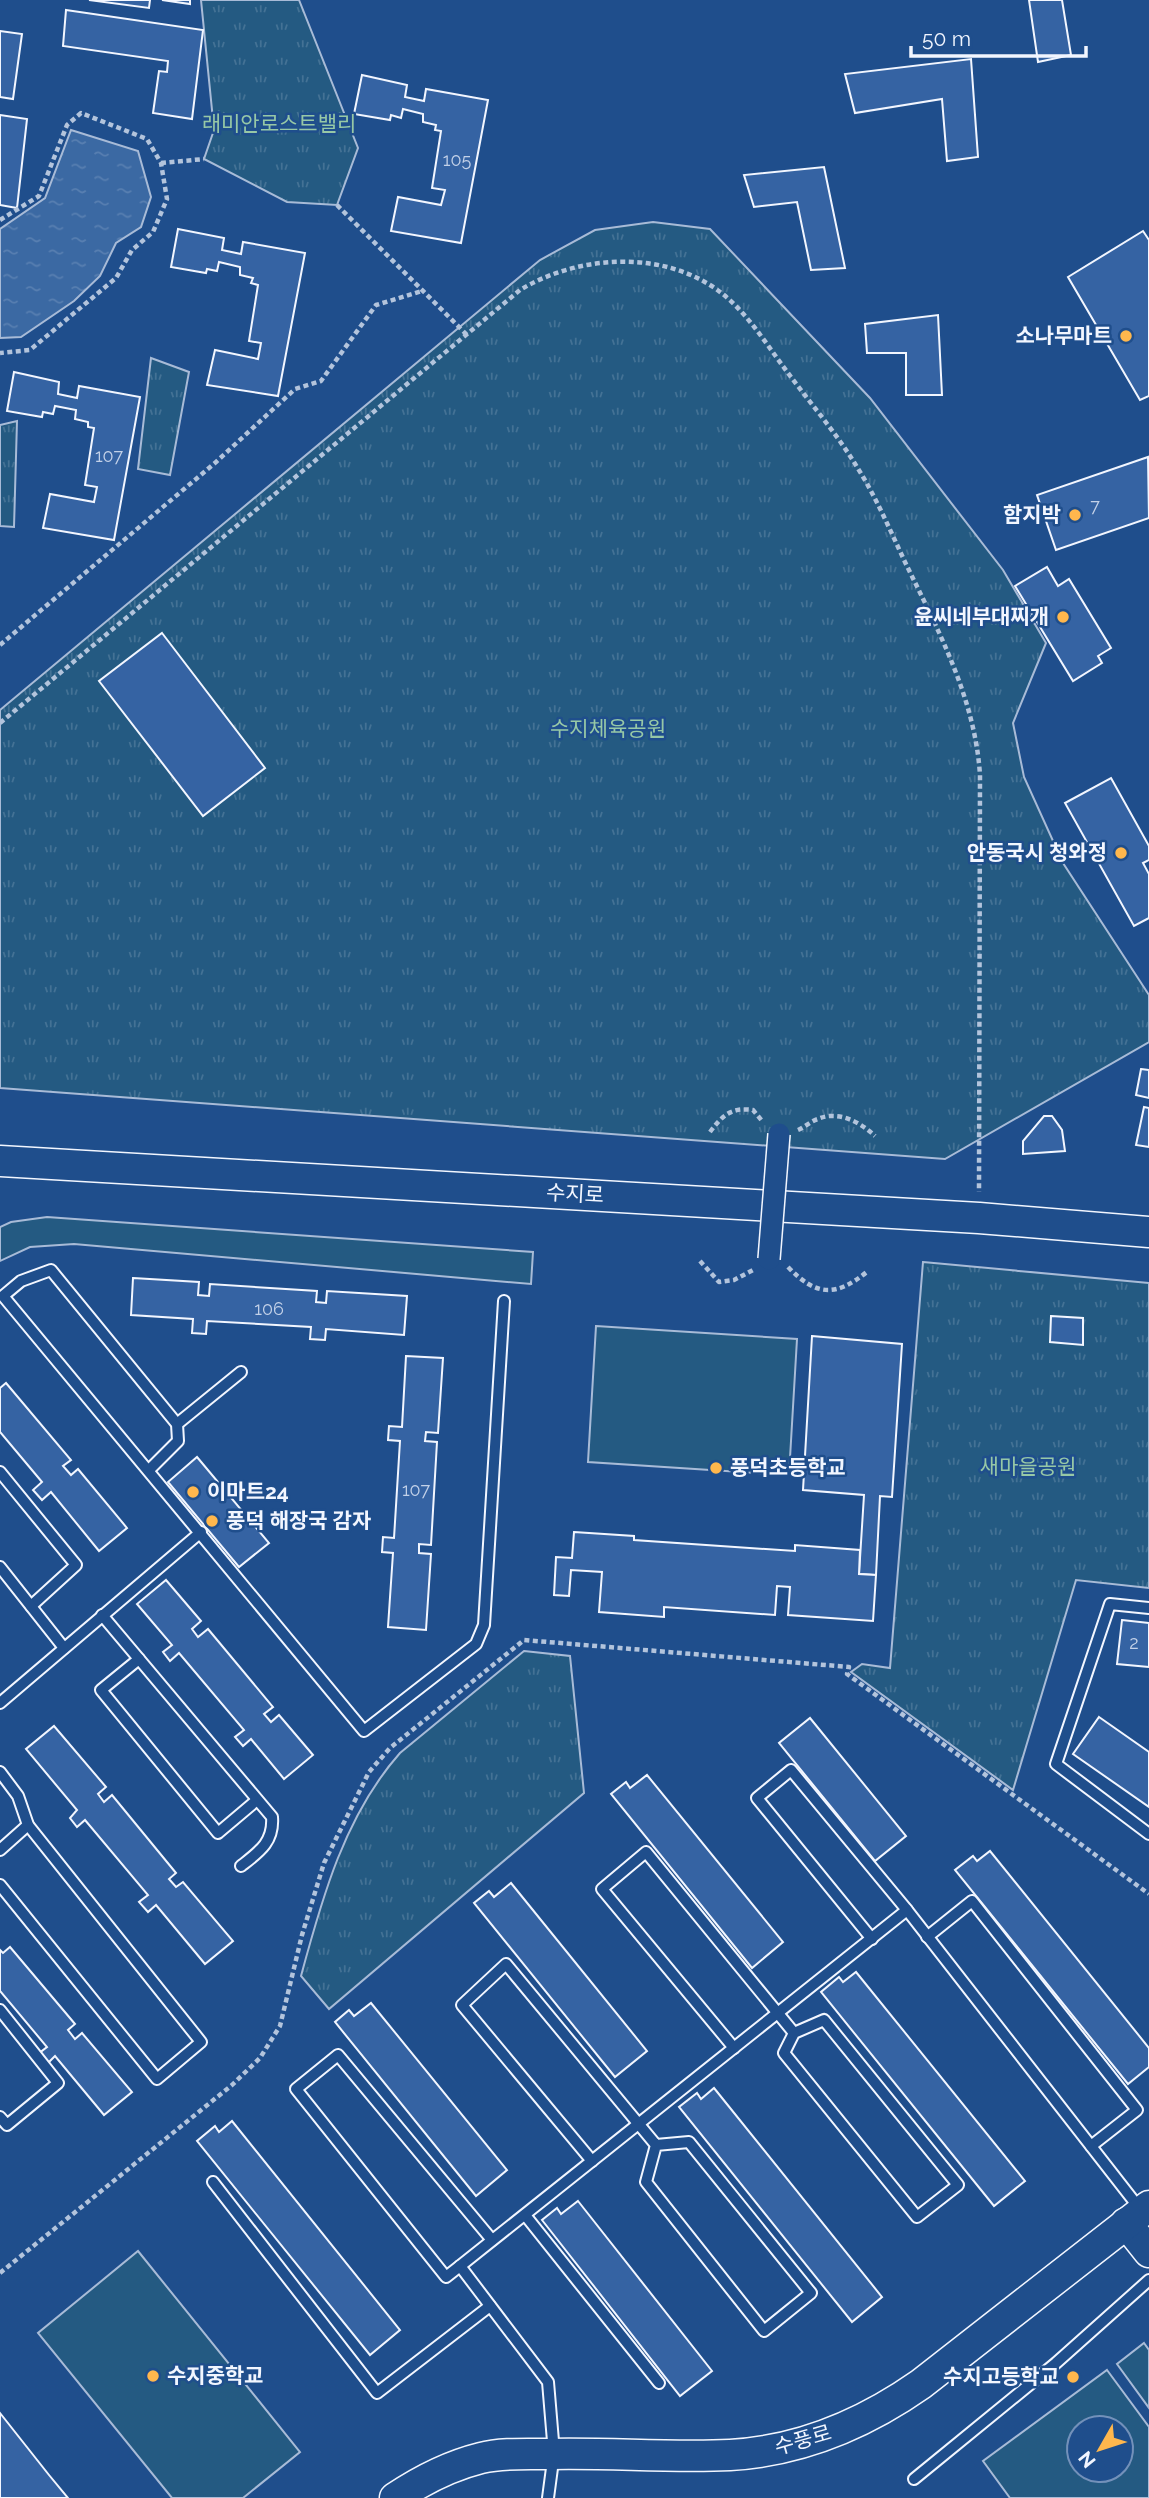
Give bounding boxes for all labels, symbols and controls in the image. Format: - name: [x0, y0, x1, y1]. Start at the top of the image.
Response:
- scale bar: [911, 14, 1086, 58]
- text: 50 m: [922, 26, 971, 51]
- park label: 래미안로스트밸리: [202, 111, 356, 136]
- house number: 105: [443, 149, 471, 170]
- place label: 소나무마트: [1015, 323, 1112, 348]
- marker: 소나무마트: [1118, 328, 1134, 344]
- house number: 107: [95, 445, 123, 466]
- house number: 7: [1090, 495, 1100, 516]
- place label: 함지박: [1003, 502, 1061, 527]
- marker: 함지박: [1067, 507, 1083, 523]
- place label: 윤씨네부대찌개: [914, 604, 1049, 629]
- marker: 윤씨네부대찌개: [1055, 609, 1071, 625]
- park label: 수지체육공원: [550, 716, 666, 741]
- place label: 안동국시 청와정: [967, 840, 1107, 865]
- marker: 안동국시 청와정: [1113, 845, 1129, 861]
- street label: 수지로: [545, 1180, 605, 1208]
- house number: 106: [254, 1298, 284, 1319]
- park label: 새마을공원: [980, 1454, 1076, 1479]
- place label: 풍덕초등학교: [730, 1455, 846, 1480]
- marker: 풍덕초등학교: [708, 1460, 724, 1476]
- place label: 이마트24: [207, 1479, 289, 1504]
- house number: 107: [402, 1479, 430, 1500]
- marker: 이마트24: [185, 1484, 201, 1500]
- place label: 풍덕 해장국 감자: [226, 1508, 371, 1533]
- marker: 풍덕 해장국 감자: [204, 1513, 220, 1529]
- house number: 2: [1129, 1632, 1139, 1653]
- place label: 수지중학교: [167, 2363, 264, 2388]
- place label: 수지고등학교: [943, 2364, 1059, 2389]
- marker: 수지중학교: [145, 2368, 161, 2384]
- marker: 수지고등학교: [1065, 2369, 1081, 2385]
- north arrow: [1065, 2414, 1135, 2484]
- street label: 수풍로: [772, 2420, 834, 2460]
- text: N: [1074, 2447, 1100, 2472]

